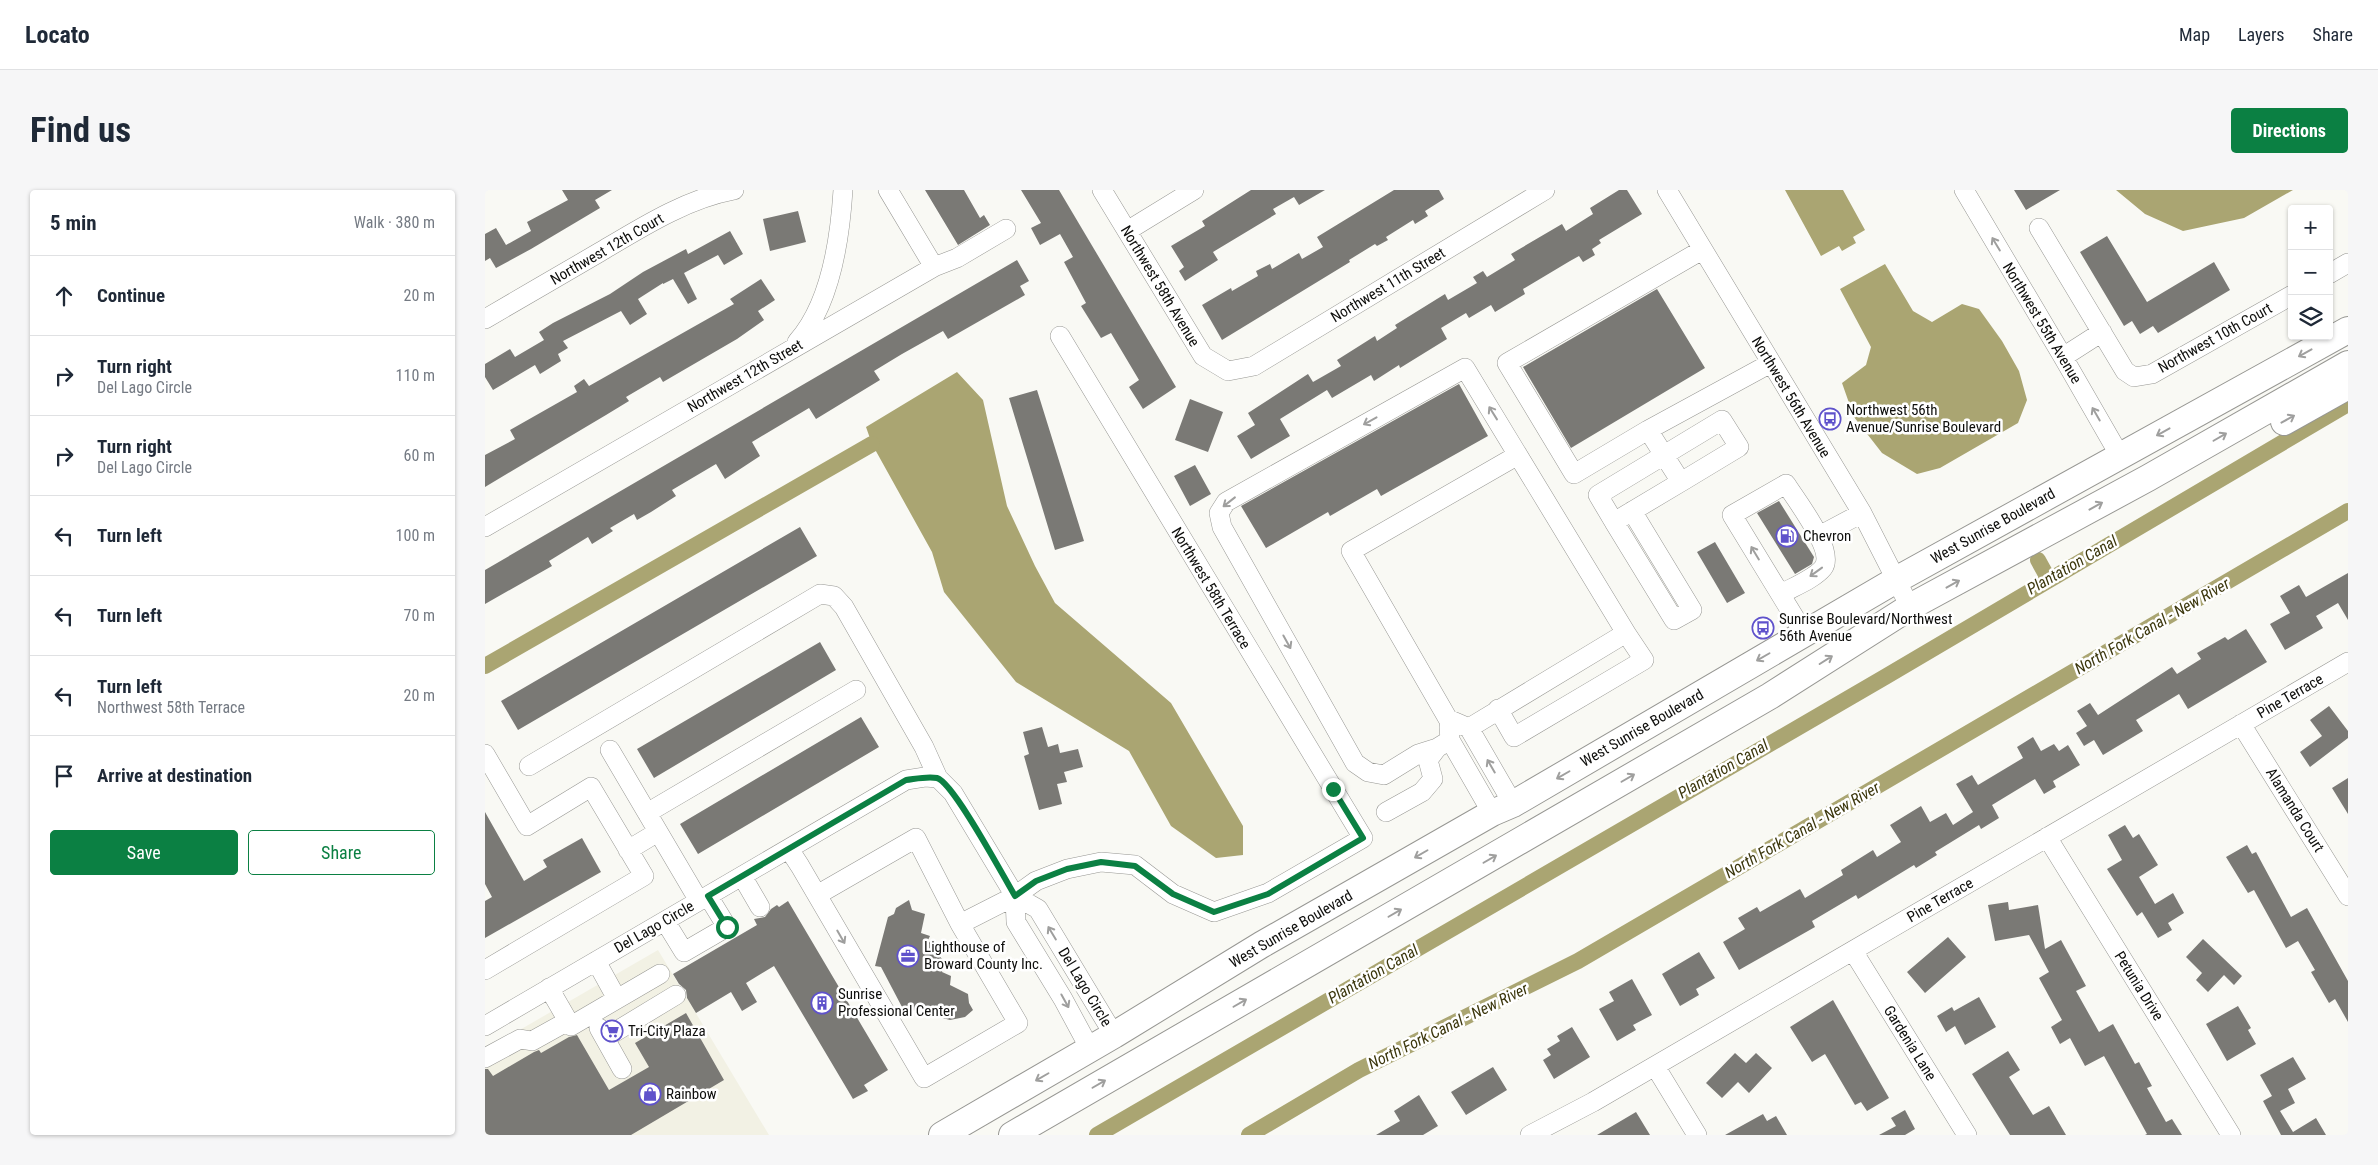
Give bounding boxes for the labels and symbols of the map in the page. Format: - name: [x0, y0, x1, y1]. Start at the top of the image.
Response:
- street label: Northwest 12th Court: [547, 209, 667, 289]
- street label: Northwest 58th Avenue: [1117, 222, 1203, 350]
- one-way arrow: [1990, 237, 2000, 251]
- street label: Northwest 11th Street: [1328, 244, 1448, 326]
- street label: Northwest 55th Avenue: [1999, 259, 2085, 387]
- street label: Northwest 10th Court: [2155, 299, 2275, 377]
- street label: Northwest 56th Avenue: [1748, 333, 1834, 461]
- street label: Northwest 12th Street: [684, 336, 806, 416]
- one-way arrow: [2298, 348, 2313, 358]
- place label: Northwest 56th Avenue/Sunrise Boulevard: [1846, 401, 2001, 436]
- one-way arrow: [1487, 407, 1497, 421]
- bus stop icon: Northwest 56th Avenue/Sunrise Boulevard: [1818, 407, 1842, 431]
- one-way arrow: [2090, 407, 2100, 421]
- one-way arrow: [2281, 414, 2296, 424]
- one-way arrow: [1362, 416, 1377, 426]
- one-way arrow: [2156, 427, 2171, 437]
- one-way arrow: [2213, 431, 2227, 441]
- street label: West Sunrise Boulevard: [1928, 484, 2058, 568]
- one-way arrow: [1222, 497, 1236, 507]
- one-way arrow: [2088, 501, 2103, 511]
- street label: Northwest 58th Terrace: [1168, 524, 1254, 652]
- fuel station icon: Chevron: [1775, 524, 1799, 548]
- place label: Chevron: [1803, 527, 1851, 545]
- water label: Plantation Canal: [2024, 531, 2121, 598]
- one-way arrow: [1750, 546, 1760, 560]
- one-way arrow: [1809, 567, 1823, 577]
- water label: North Fork Canal - New River: [2071, 573, 2234, 678]
- one-way arrow: [1945, 579, 1960, 588]
- place label: Sunrise Boulevard/Northwest 56th Avenue: [1779, 610, 1952, 645]
- bus stop icon: Sunrise Boulevard/Northwest 56th Avenue: [1751, 616, 1775, 640]
- one-way arrow: [1282, 635, 1292, 650]
- one-way arrow: [1757, 653, 1771, 663]
- one-way arrow: [1818, 655, 1832, 665]
- street label: Pine Terrace: [2254, 670, 2326, 722]
- street label: West Sunrise Boulevard: [1577, 685, 1707, 771]
- water label: Plantation Canal: [1675, 735, 1772, 802]
- one-way arrow: [1485, 759, 1495, 773]
- street label: Alamanda Court: [2262, 765, 2328, 855]
- one-way arrow: [1556, 770, 1570, 780]
- one-way arrow: [1621, 773, 1636, 783]
- water label: North Fork Canal - New River: [1721, 777, 1884, 882]
- route end: [1322, 778, 1345, 801]
- one-way arrow: [1415, 850, 1429, 860]
- one-way arrow: [1482, 853, 1496, 863]
- street label: Pine Terrace: [1904, 874, 1976, 926]
- street label: West Sunrise Boulevard: [1226, 886, 1356, 972]
- street label: Del Lago Circle: [611, 897, 697, 957]
- one-way arrow: [1387, 908, 1402, 918]
- route start: [716, 916, 739, 939]
- one-way arrow: [1047, 927, 1057, 941]
- one-way arrow: [837, 930, 847, 944]
- place label: Lighthouse of Broward County Inc.: [924, 938, 1043, 973]
- water label: Plantation Canal: [1325, 940, 1422, 1007]
- office icon: Lighthouse of Broward County Inc.: [896, 944, 920, 968]
- street label: Del Lago Circle: [1054, 944, 1116, 1030]
- street label: Petunia Drive: [2111, 948, 2167, 1024]
- water label: North Fork Canal - New River: [1365, 978, 1532, 1073]
- place label: Sunrise Professional Center: [838, 985, 955, 1020]
- building icon: Sunrise Professional Center: [810, 991, 834, 1015]
- one-way arrow: [1060, 994, 1070, 1008]
- one-way arrow: [1232, 997, 1247, 1007]
- street label: Gardenia Lane: [1880, 1002, 1940, 1084]
- supermarket icon: Tri-City Plaza: [600, 1019, 624, 1043]
- place label: Tri-City Plaza: [628, 1022, 706, 1040]
- one-way arrow: [1035, 1072, 1050, 1082]
- one-way arrow: [1092, 1078, 1106, 1088]
- shop icon: Rainbow: [638, 1082, 662, 1106]
- place label: Rainbow: [666, 1085, 717, 1103]

